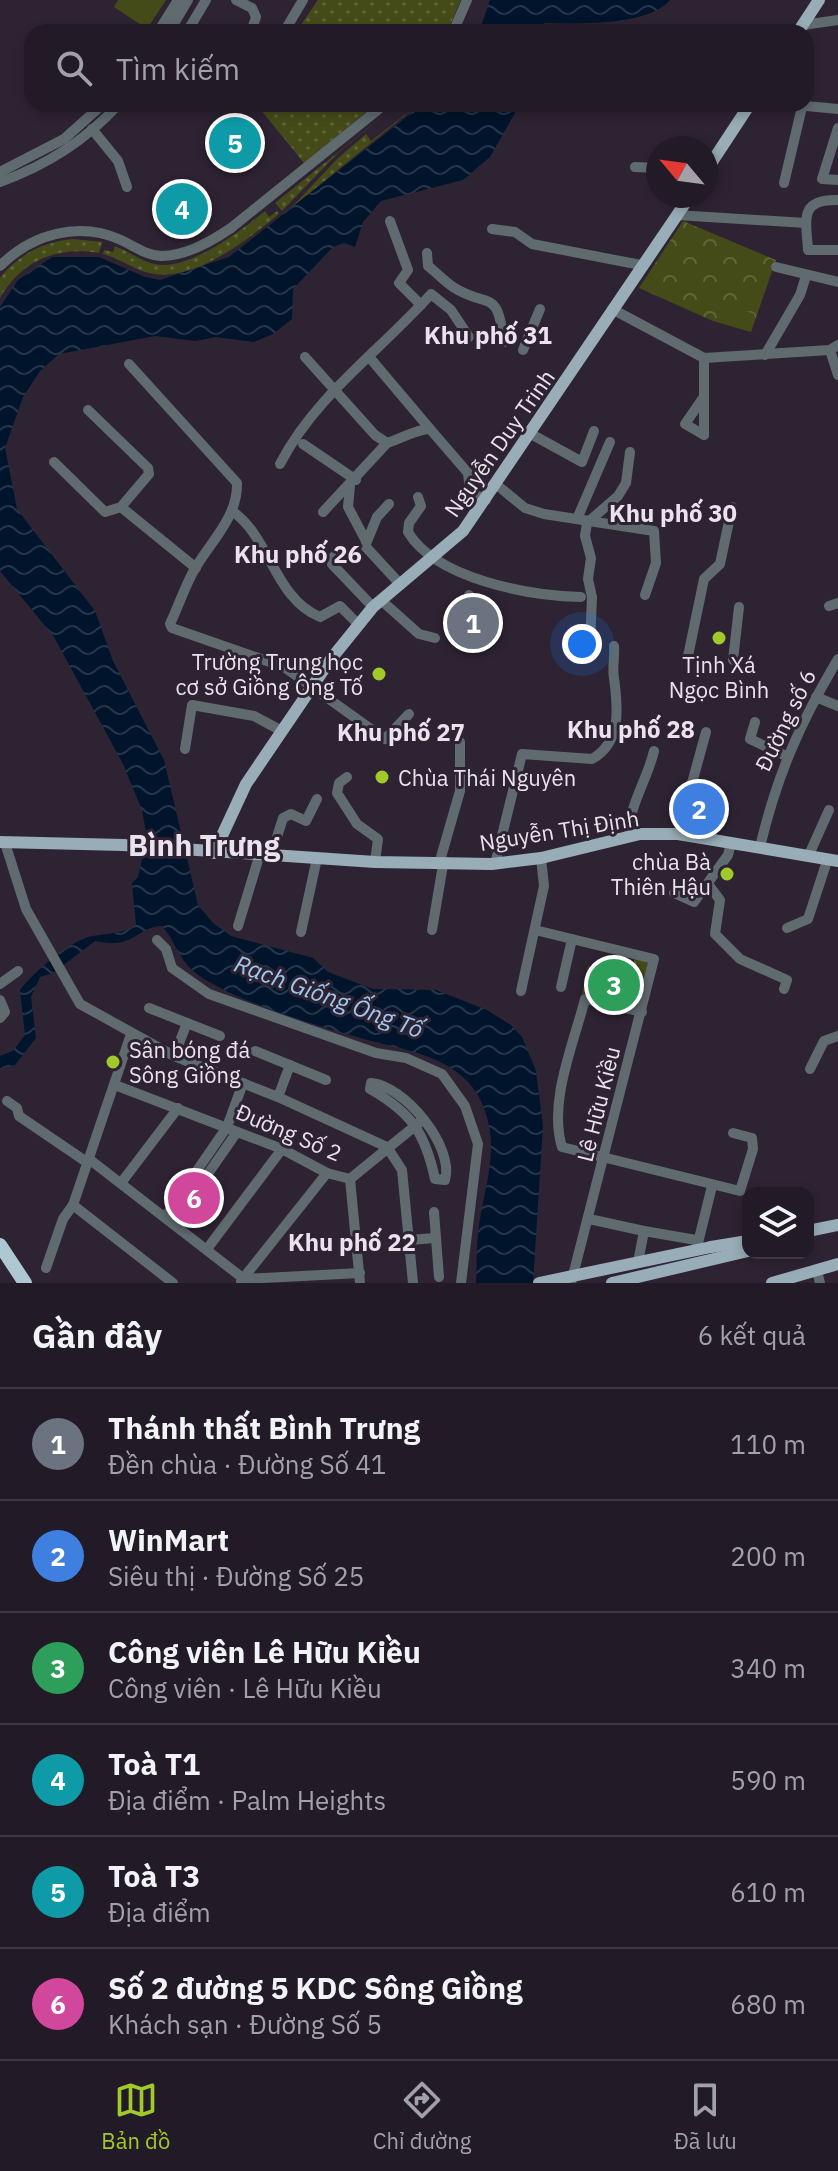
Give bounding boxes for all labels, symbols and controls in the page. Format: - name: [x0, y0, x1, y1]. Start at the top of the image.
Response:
- search box: [24, 24, 814, 112]
- icon: search: [52, 46, 96, 90]
- text: Tìm kiếm: [116, 49, 240, 88]
- pin: 5: [209, 113, 261, 173]
- north arrow: [646, 136, 718, 208]
- pin: 4: [156, 179, 208, 239]
- district label: Khu phố 31: [424, 319, 552, 351]
- street label: Nguyễn Duy Trinh: [437, 363, 561, 523]
- district label: Khu phố 30: [609, 497, 737, 529]
- district label: Khu phố 26: [234, 538, 362, 570]
- pin: 1: [447, 593, 499, 653]
- your location: [562, 624, 602, 664]
- marker: Tịnh Xá Ngọc Bình: [710, 629, 728, 647]
- place label: Trường Trung học cơ sở Giồng Ông Tố: [176, 647, 363, 701]
- place label: Tịnh Xá Ngọc Bình: [669, 650, 769, 704]
- street label: Đường số 6: [748, 664, 822, 776]
- marker: Trường Trung học cơ sở Giồng Ông Tố: [370, 665, 388, 683]
- district label: Khu phố 28: [567, 713, 695, 745]
- district label: Khu phố 27: [337, 716, 465, 748]
- place label: Chùa Thái Nguyên: [398, 763, 576, 792]
- marker: Chùa Thái Nguyên: [373, 768, 391, 786]
- pin: 2: [673, 779, 725, 839]
- street label: Nguyễn Thị Định: [477, 803, 641, 857]
- district label: Bình Trưng: [128, 825, 280, 864]
- place label: chùa Bà Thiên Hậu: [611, 847, 711, 901]
- marker: chùa Bà Thiên Hậu: [718, 865, 736, 883]
- water label: Rạch Giống Ống Tố: [230, 945, 430, 1046]
- pin: 3: [588, 955, 640, 1015]
- place label: Sân bóng đá Sông Giồng: [129, 1035, 250, 1089]
- street label: Lê Hữu Kiều: [570, 1043, 626, 1165]
- marker: Sân bóng đá Sông Giồng: [104, 1053, 122, 1071]
- street label: Đường Số 2: [232, 1097, 346, 1167]
- pin: 6: [168, 1168, 220, 1228]
- map controls: [742, 1187, 814, 1259]
- button: layers: [742, 1187, 814, 1259]
- district label: Khu phố 22: [288, 1226, 416, 1258]
- text: Gần đây: [32, 1313, 162, 1357]
- text: 6 kết quả: [698, 1318, 806, 1352]
- text: Thánh thất Bình Trưng: [108, 1408, 420, 1447]
- text: 1: [50, 1427, 66, 1461]
- text: 110 m: [730, 1427, 806, 1461]
- text: Đền chùa · Đường Số 41: [108, 1447, 386, 1481]
- text: WinMart: [108, 1520, 229, 1559]
- text: 2: [50, 1539, 66, 1573]
- text: 200 m: [730, 1539, 806, 1573]
- text: Siêu thị · Đường Số 25: [108, 1559, 364, 1593]
- text: Công viên Lê Hữu Kiều: [108, 1632, 421, 1671]
- text: 3: [50, 1651, 66, 1685]
- text: 340 m: [730, 1651, 806, 1685]
- text: Công viên · Lê Hữu Kiều: [108, 1671, 382, 1705]
- text: Toà T1: [108, 1744, 200, 1783]
- text: 4: [50, 1763, 66, 1797]
- text: 590 m: [730, 1763, 806, 1797]
- text: Địa điểm · Palm Heights: [108, 1783, 386, 1817]
- text: Toà T3: [108, 1856, 200, 1895]
- text: 5: [50, 1875, 66, 1909]
- text: 610 m: [730, 1875, 806, 1909]
- text: Địa điểm: [108, 1895, 211, 1929]
- text: Số 2 đường 5 KDC Sông Giồng: [108, 1968, 523, 2007]
- text: 6: [50, 1987, 66, 2021]
- text: 680 m: [730, 1987, 806, 2021]
- text: Khách sạn · Đường Số 5: [108, 2007, 382, 2041]
- tab: Bản đồ: [101, 2078, 170, 2155]
- tab: Chỉ đường: [373, 2078, 471, 2155]
- tab: Đã lưu: [674, 2078, 737, 2155]

